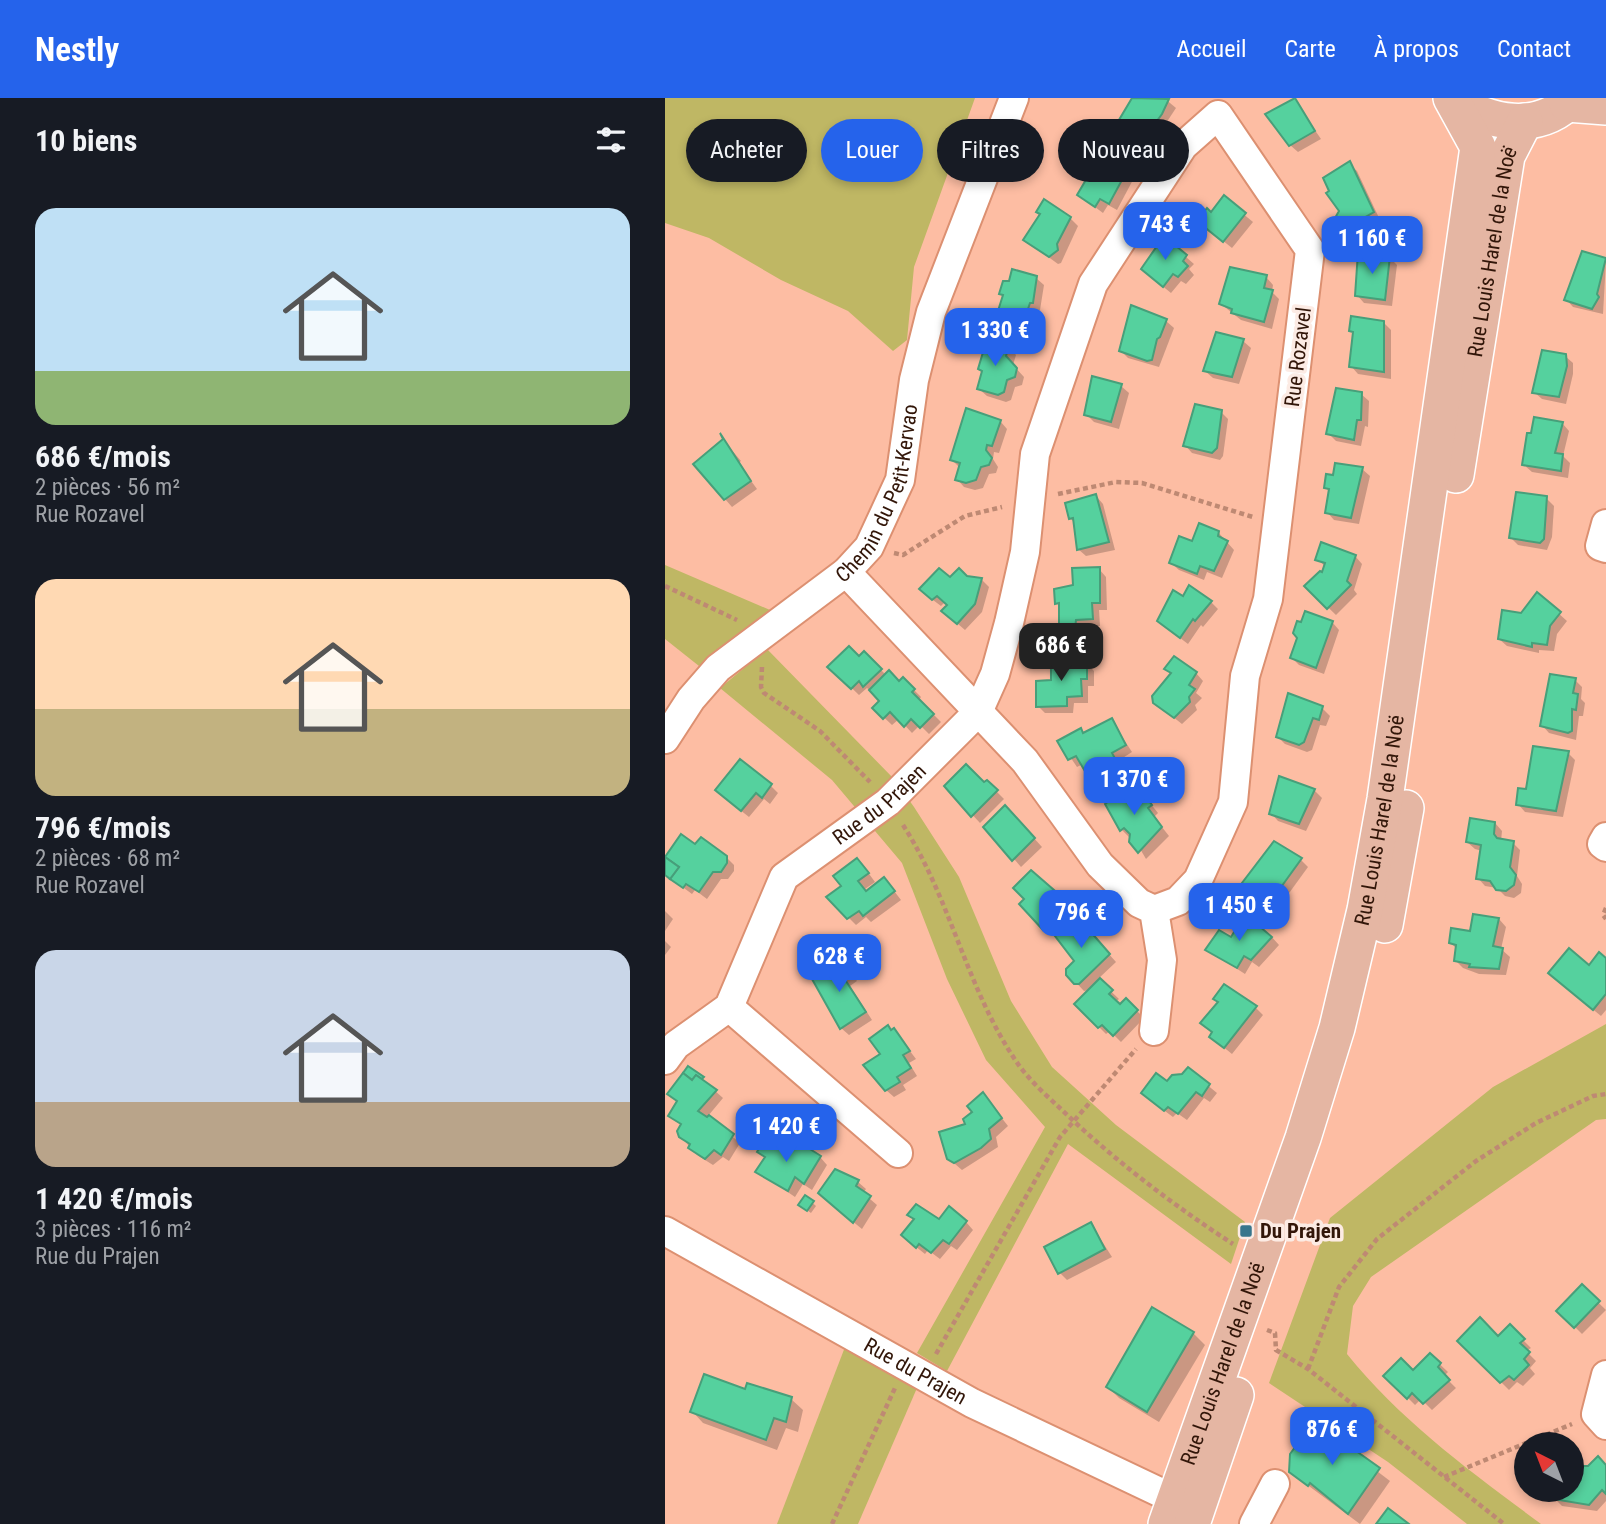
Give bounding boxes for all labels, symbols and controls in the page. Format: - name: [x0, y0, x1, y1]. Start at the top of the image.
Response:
- text: Nestly: [35, 30, 119, 69]
- text: Accueil: [1177, 35, 1246, 63]
- text: Carte: [1284, 35, 1336, 63]
- text: À propos: [1374, 35, 1459, 63]
- text: Contact: [1497, 35, 1571, 63]
- chip: Acheter: [686, 119, 807, 182]
- chip: Louer: [821, 119, 923, 182]
- chip: Filtres: [937, 119, 1044, 182]
- chip: Nouveau: [1058, 119, 1189, 182]
- icon: filters: [592, 121, 630, 159]
- text: 10 biens: [35, 123, 137, 158]
- street label: Rue Louis Harel de la Noë: [1463, 142, 1522, 359]
- pin: 743 €: [1116, 202, 1214, 262]
- text: 743 €: [1139, 211, 1191, 238]
- pin: 1 160 €: [1307, 216, 1437, 276]
- text: 1 160 €: [1338, 225, 1406, 252]
- icon: home: [270, 253, 396, 379]
- street label: Rue Rozavel: [1280, 306, 1316, 408]
- pin: 1 330 €: [930, 308, 1060, 368]
- text: 1 330 €: [961, 317, 1029, 344]
- street label: Chemin du Petit-Kervao: [831, 403, 922, 587]
- text: 686 €/mois: [35, 439, 171, 474]
- text: 2 pièces · 56 m²: [35, 474, 180, 501]
- text: Rue Rozavel: [35, 501, 145, 528]
- icon: home: [270, 624, 396, 750]
- pin: 686 €: [1012, 624, 1110, 683]
- text: 686 €: [1035, 632, 1087, 659]
- street label: Rue Louis Harel de la Noë: [1350, 713, 1409, 928]
- pin: 1 370 €: [1069, 758, 1199, 817]
- street label: Rue du Prajen: [828, 759, 931, 850]
- text: 1 370 €: [1100, 766, 1168, 793]
- text: 796 €/mois: [35, 810, 171, 845]
- text: 2 pièces · 68 m²: [35, 845, 180, 872]
- text: Rue Rozavel: [35, 872, 145, 899]
- pin: 1 450 €: [1174, 884, 1304, 943]
- pin: 796 €: [1032, 890, 1130, 950]
- text: 1 450 €: [1205, 892, 1273, 919]
- text: 796 €: [1055, 899, 1107, 926]
- pin: 628 €: [790, 934, 888, 994]
- text: 628 €: [813, 943, 865, 970]
- icon: home: [270, 995, 396, 1121]
- pin: 1 420 €: [721, 1104, 851, 1164]
- text: 1 420 €: [752, 1113, 820, 1140]
- text: 1 420 €/mois: [35, 1181, 193, 1216]
- text: 3 pièces · 116 m²: [35, 1216, 191, 1243]
- place label: Du Prajen: [1260, 1219, 1341, 1243]
- marker: Du Prajen: [1238, 1223, 1254, 1239]
- text: Rue du Prajen: [35, 1243, 160, 1270]
- street label: Rue Louis Harel de la Noë: [1176, 1259, 1270, 1468]
- street label: Rue du Prajen: [860, 1333, 971, 1410]
- pin: 876 €: [1283, 1408, 1381, 1467]
- text: 876 €: [1306, 1416, 1358, 1443]
- north arrow: [1514, 1432, 1584, 1502]
- map controls: [1514, 1432, 1584, 1502]

